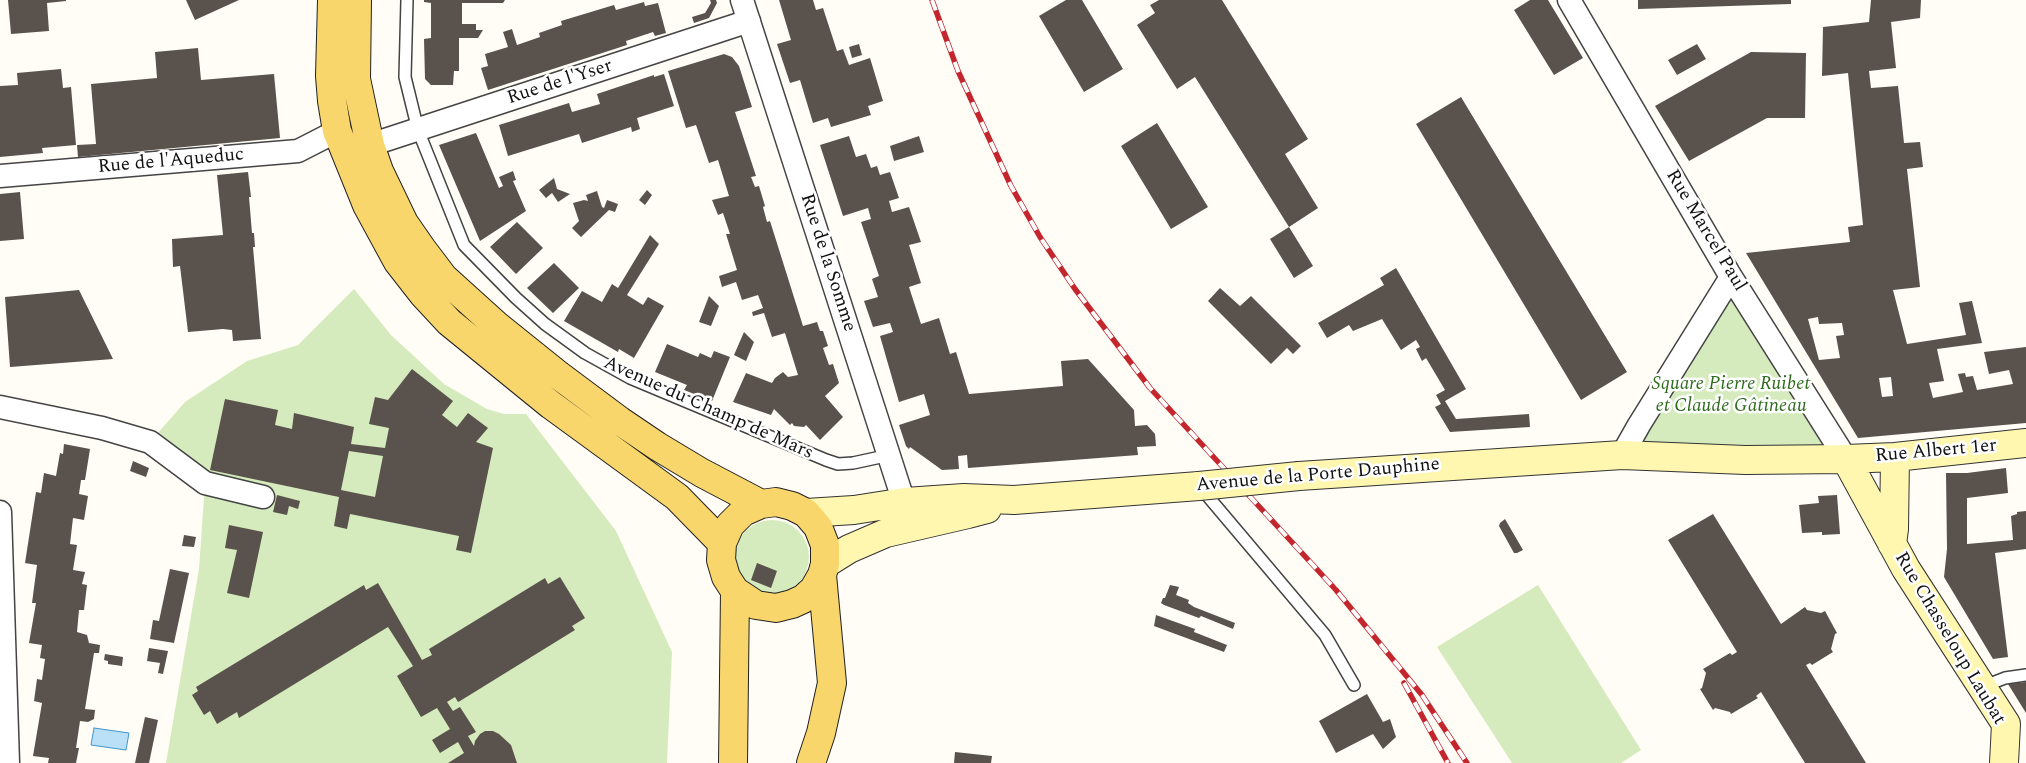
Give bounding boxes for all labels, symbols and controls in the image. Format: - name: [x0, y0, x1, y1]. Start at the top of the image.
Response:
- street label: Rue de l'Yser: [504, 55, 616, 111]
- street label: Rue de l'Aqueduc: [97, 144, 245, 180]
- street label: Rue Marcel Paul: [1660, 166, 1750, 296]
- street label: Rue de la Somme: [794, 191, 860, 335]
- street label: Avenue du Champ de Mars: [600, 352, 816, 466]
- park label: Square Pierre Ruibet et Claude Gâtineau: [1652, 374, 1810, 418]
- street label: Rue Albert 1er: [1874, 435, 1998, 469]
- street label: Avenue de la Porte Dauphine: [1195, 454, 1441, 498]
- street label: Rue Chasseloup Laubat: [1888, 549, 2010, 729]

